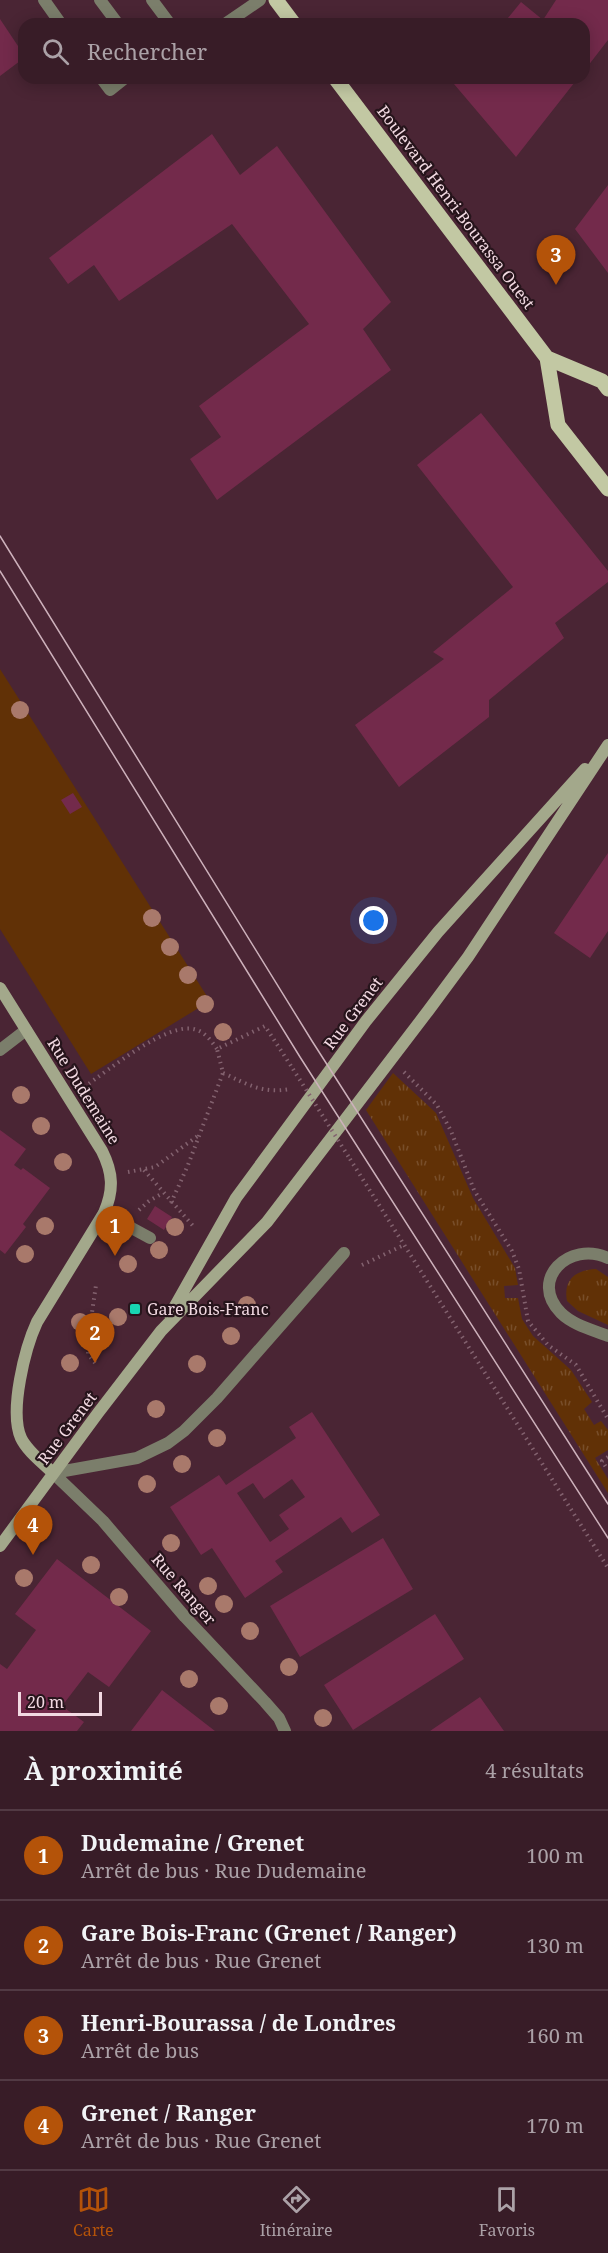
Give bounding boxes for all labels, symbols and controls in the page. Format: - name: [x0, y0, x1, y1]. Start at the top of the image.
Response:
- search box: [18, 18, 590, 84]
- icon: search: [39, 35, 72, 68]
- text: Rechercher: [87, 36, 207, 66]
- street label: Boulevard Henri-Bourassa Ouest: [372, 101, 540, 314]
- pin: 3: [536, 236, 576, 285]
- your location: [359, 906, 388, 935]
- street label: Rue Grenet: [319, 972, 388, 1054]
- street label: Rue Dudemaine: [42, 1034, 126, 1148]
- pin: 1: [96, 1206, 134, 1256]
- place label: Gare Bois-Franc: [147, 1298, 269, 1320]
- marker: Gare Bois-Franc: [128, 1302, 142, 1316]
- pin: 2: [76, 1314, 115, 1363]
- street label: Rue Grenet: [33, 1387, 102, 1469]
- pin: 4: [14, 1506, 52, 1555]
- street label: Rue Ranger: [147, 1549, 221, 1630]
- scale bar: [18, 1689, 102, 1716]
- text: 20 m: [27, 1691, 64, 1713]
- text: À proximité: [24, 1752, 183, 1788]
- text: 4 résultats: [485, 1757, 584, 1784]
- text: Dudemaine / Grenet: [81, 1827, 304, 1857]
- text: 1: [38, 1842, 49, 1869]
- text: 100 m: [526, 1842, 584, 1869]
- text: Arrêt de bus · Rue Dudemaine: [81, 1857, 367, 1884]
- text: Gare Bois-Franc (Grenet / Ranger): [81, 1917, 457, 1947]
- text: 2: [38, 1932, 49, 1959]
- text: 130 m: [526, 1932, 584, 1959]
- text: Arrêt de bus · Rue Grenet: [81, 1947, 321, 1974]
- text: Henri-Bourassa / de Londres: [81, 2007, 396, 2037]
- text: 3: [38, 2022, 49, 2049]
- text: 160 m: [526, 2022, 584, 2049]
- text: Arrêt de bus: [81, 2037, 199, 2064]
- text: Grenet / Ranger: [81, 2097, 256, 2127]
- text: 4: [38, 2112, 49, 2139]
- text: 170 m: [526, 2112, 584, 2139]
- text: Arrêt de bus · Rue Grenet: [81, 2127, 321, 2154]
- tab: Carte: [73, 2183, 114, 2241]
- tab: Itinéraire: [260, 2183, 333, 2241]
- tab: Favoris: [479, 2183, 535, 2241]

